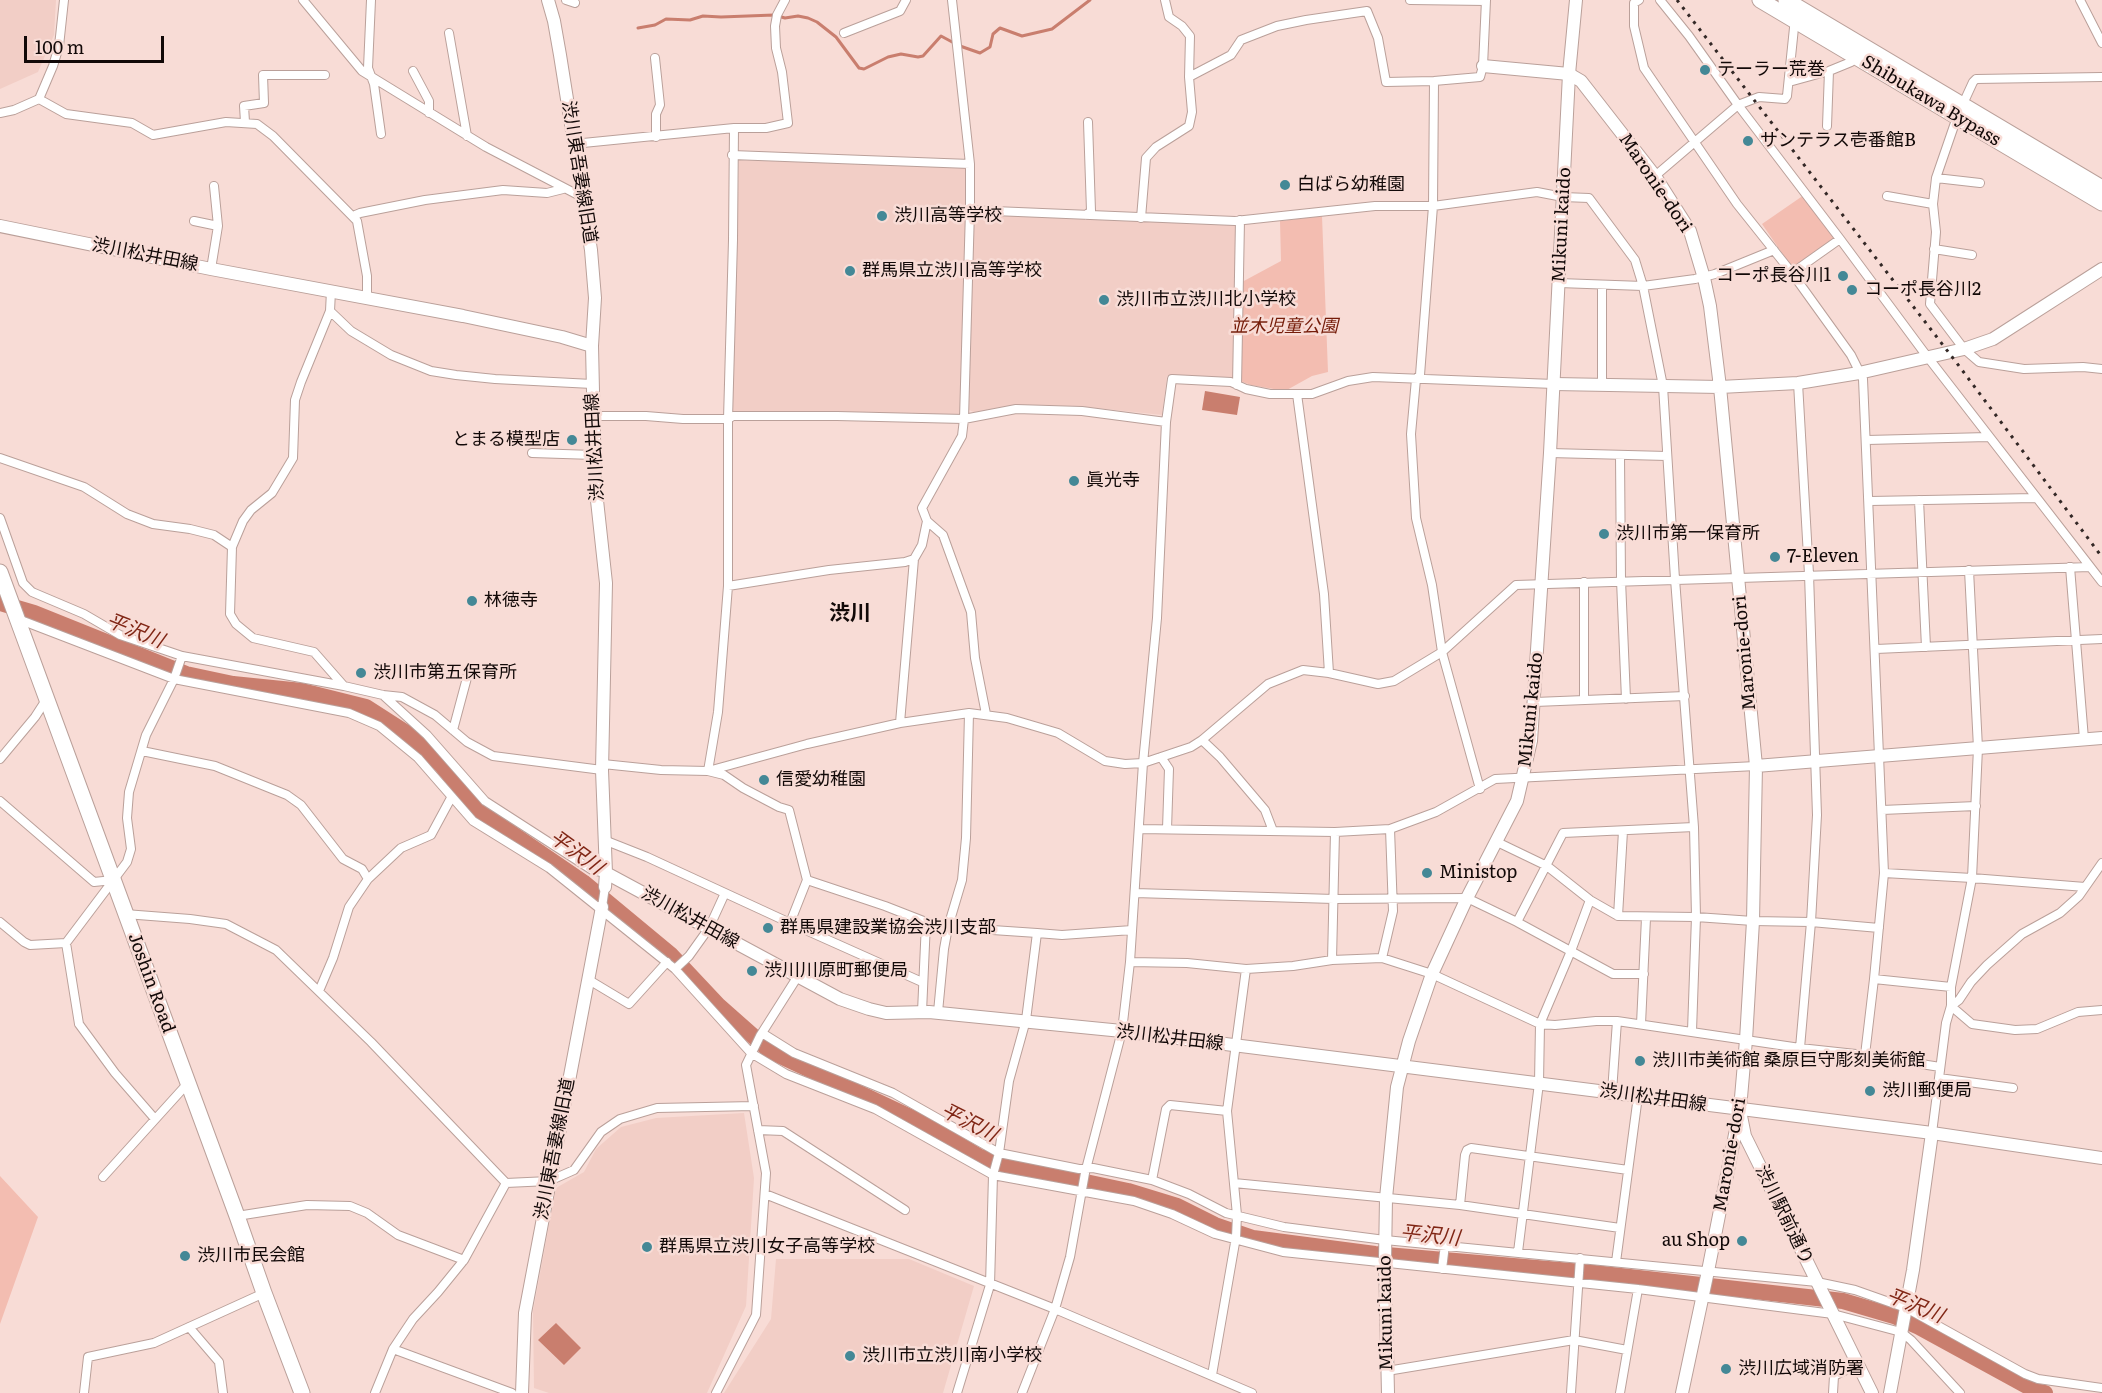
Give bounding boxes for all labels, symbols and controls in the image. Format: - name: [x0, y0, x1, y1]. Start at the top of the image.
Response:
- scale bar: [27, 24, 166, 62]
- text: 100 m: [35, 33, 84, 60]
- street label: Shibukawa Bypass: [1858, 51, 2004, 151]
- place label: テーラー荒巻: [1717, 59, 1825, 81]
- marker: テーラー荒巻: [1698, 63, 1712, 77]
- street label: 渋川東吾妻線旧道: [557, 99, 601, 245]
- street label: Maronie-dori: [1614, 129, 1696, 237]
- place label: サンテラス壱番館B: [1760, 130, 1916, 152]
- marker: サンテラス壱番館B: [1741, 134, 1755, 148]
- street label: Mikuni kaido: [1548, 167, 1576, 283]
- place label: 白ばら幼稚園: [1297, 174, 1405, 196]
- marker: 白ばら幼稚園: [1278, 178, 1292, 192]
- place label: 渋川高等学校: [894, 205, 1002, 227]
- marker: 渋川高等学校: [875, 209, 889, 223]
- street label: 渋川松井田線: [90, 234, 200, 276]
- place label: 群馬県立渋川高等学校: [862, 260, 1042, 282]
- marker: 群馬県立渋川高等学校: [843, 264, 857, 278]
- place label: コーポ長谷川1: [1716, 265, 1831, 287]
- marker: コーポ長谷川1: [1836, 269, 1850, 283]
- place label: コーポ長谷川2: [1864, 279, 1981, 301]
- marker: コーポ長谷川2: [1845, 283, 1859, 297]
- place label: 渋川市立渋川北小学校: [1116, 289, 1296, 311]
- marker: 渋川市立渋川北小学校: [1097, 293, 1111, 307]
- park label: 並木児童公園: [1230, 316, 1338, 338]
- street label: 渋川松井田線: [581, 393, 609, 501]
- place label: とまる模型店: [452, 429, 560, 451]
- marker: とまる模型店: [565, 433, 579, 447]
- place label: 眞光寺: [1086, 470, 1140, 492]
- marker: 眞光寺: [1067, 474, 1081, 488]
- place label: 渋川市第一保育所: [1616, 523, 1760, 545]
- marker: 渋川市第一保育所: [1597, 527, 1611, 541]
- place label: 7-Eleven: [1787, 546, 1859, 568]
- marker: 7-Eleven: [1768, 550, 1782, 564]
- place label: 林徳寺: [484, 590, 538, 612]
- marker: 林徳寺: [465, 594, 479, 608]
- street label: Maronie-dori: [1729, 595, 1761, 711]
- district label: 渋川: [829, 601, 871, 627]
- water label: 平沢川: [103, 609, 167, 653]
- street label: Mikuni kaido: [1514, 651, 1548, 769]
- place label: 渋川市第五保育所: [373, 662, 517, 684]
- marker: 渋川市第五保育所: [354, 666, 368, 680]
- place label: 信愛幼稚園: [776, 769, 866, 791]
- marker: 信愛幼稚園: [757, 773, 771, 787]
- water label: 平沢川: [545, 826, 607, 880]
- place label: Ministop: [1439, 862, 1517, 884]
- marker: Ministop: [1420, 866, 1434, 880]
- street label: 渋川松井田線: [638, 882, 742, 954]
- place label: 群馬県建設業協会渋川支部: [780, 917, 996, 939]
- marker: 群馬県建設業協会渋川支部: [761, 921, 775, 935]
- street label: Joshin Road: [123, 930, 179, 1036]
- place label: 渋川川原町郵便局: [764, 960, 908, 982]
- marker: 渋川川原町郵便局: [745, 964, 759, 978]
- street label: 渋川松井田線: [1115, 1021, 1225, 1055]
- place label: 渋川市美術館 桑原巨守彫刻美術館: [1652, 1050, 1926, 1072]
- marker: 渋川市美術館 桑原巨守彫刻美術館: [1633, 1054, 1647, 1068]
- street label: 渋川東吾妻線旧道: [531, 1076, 579, 1222]
- street label: 渋川松井田線: [1598, 1080, 1708, 1116]
- place label: 渋川郵便局: [1882, 1080, 1972, 1102]
- marker: 渋川郵便局: [1863, 1084, 1877, 1098]
- street label: Maronie-dori: [1709, 1096, 1751, 1214]
- water label: 平沢川: [937, 1099, 1001, 1147]
- street label: 渋川駅前通り: [1751, 1162, 1817, 1268]
- water label: 平沢川: [1399, 1221, 1461, 1251]
- place label: au Shop: [1662, 1230, 1730, 1252]
- marker: au Shop: [1735, 1234, 1749, 1248]
- place label: 群馬県立渋川女子高等学校: [659, 1236, 875, 1258]
- marker: 群馬県立渋川女子高等学校: [640, 1240, 654, 1254]
- place label: 渋川市民会館: [197, 1245, 305, 1267]
- marker: 渋川市民会館: [178, 1249, 192, 1263]
- street label: Mikuni kaido: [1374, 1255, 1398, 1371]
- water label: 平沢川: [1883, 1284, 1947, 1328]
- place label: 渋川市立渋川南小学校: [862, 1345, 1042, 1367]
- marker: 渋川市立渋川南小学校: [843, 1349, 857, 1363]
- place label: 渋川広域消防署: [1738, 1358, 1864, 1380]
- marker: 渋川広域消防署: [1719, 1362, 1733, 1376]

